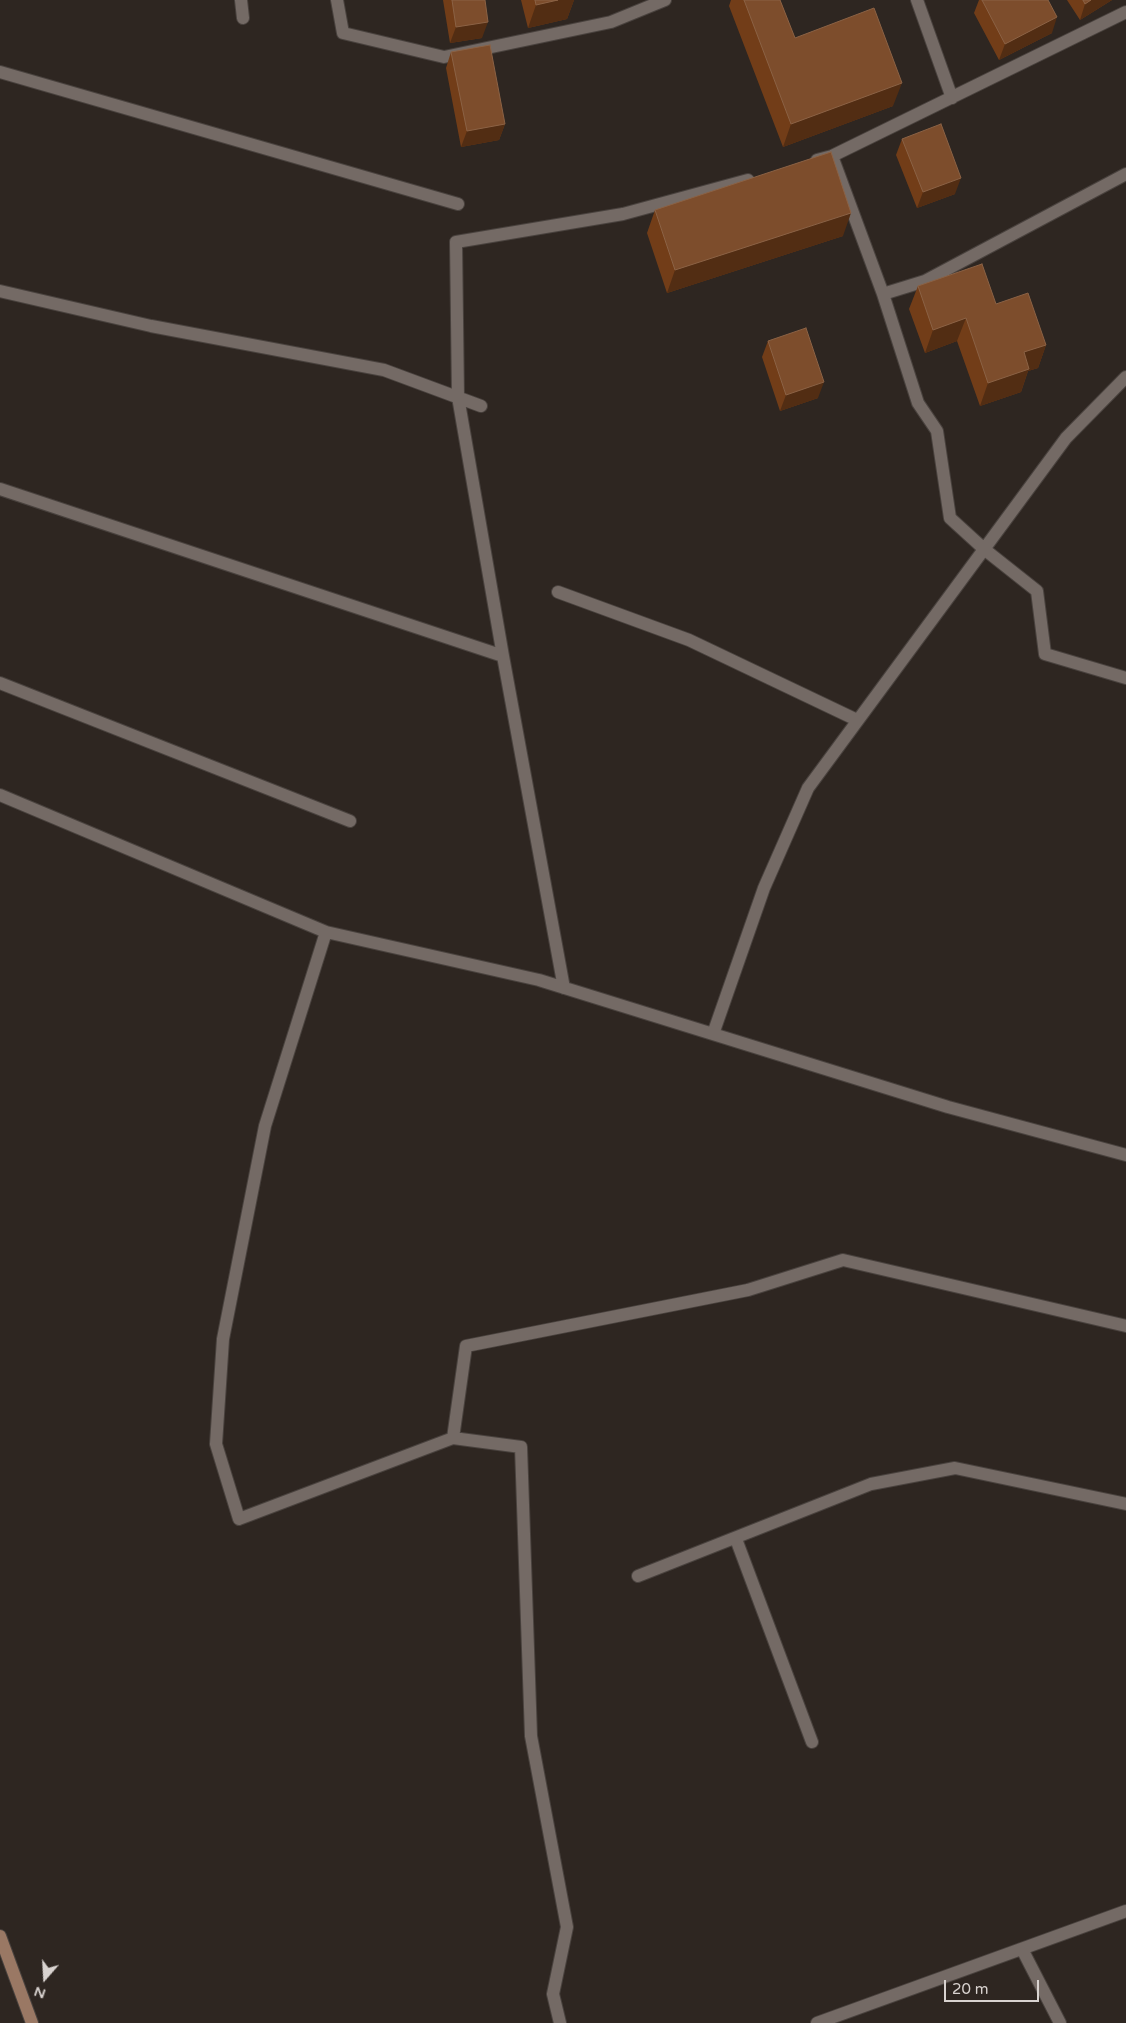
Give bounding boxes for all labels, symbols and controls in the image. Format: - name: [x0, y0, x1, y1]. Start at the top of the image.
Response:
- north arrow: [20, 1953, 70, 2003]
- scale bar: [946, 1970, 1041, 2002]
- text: 20 m: [952, 1980, 989, 1998]
- text: N: [32, 1983, 48, 2003]

